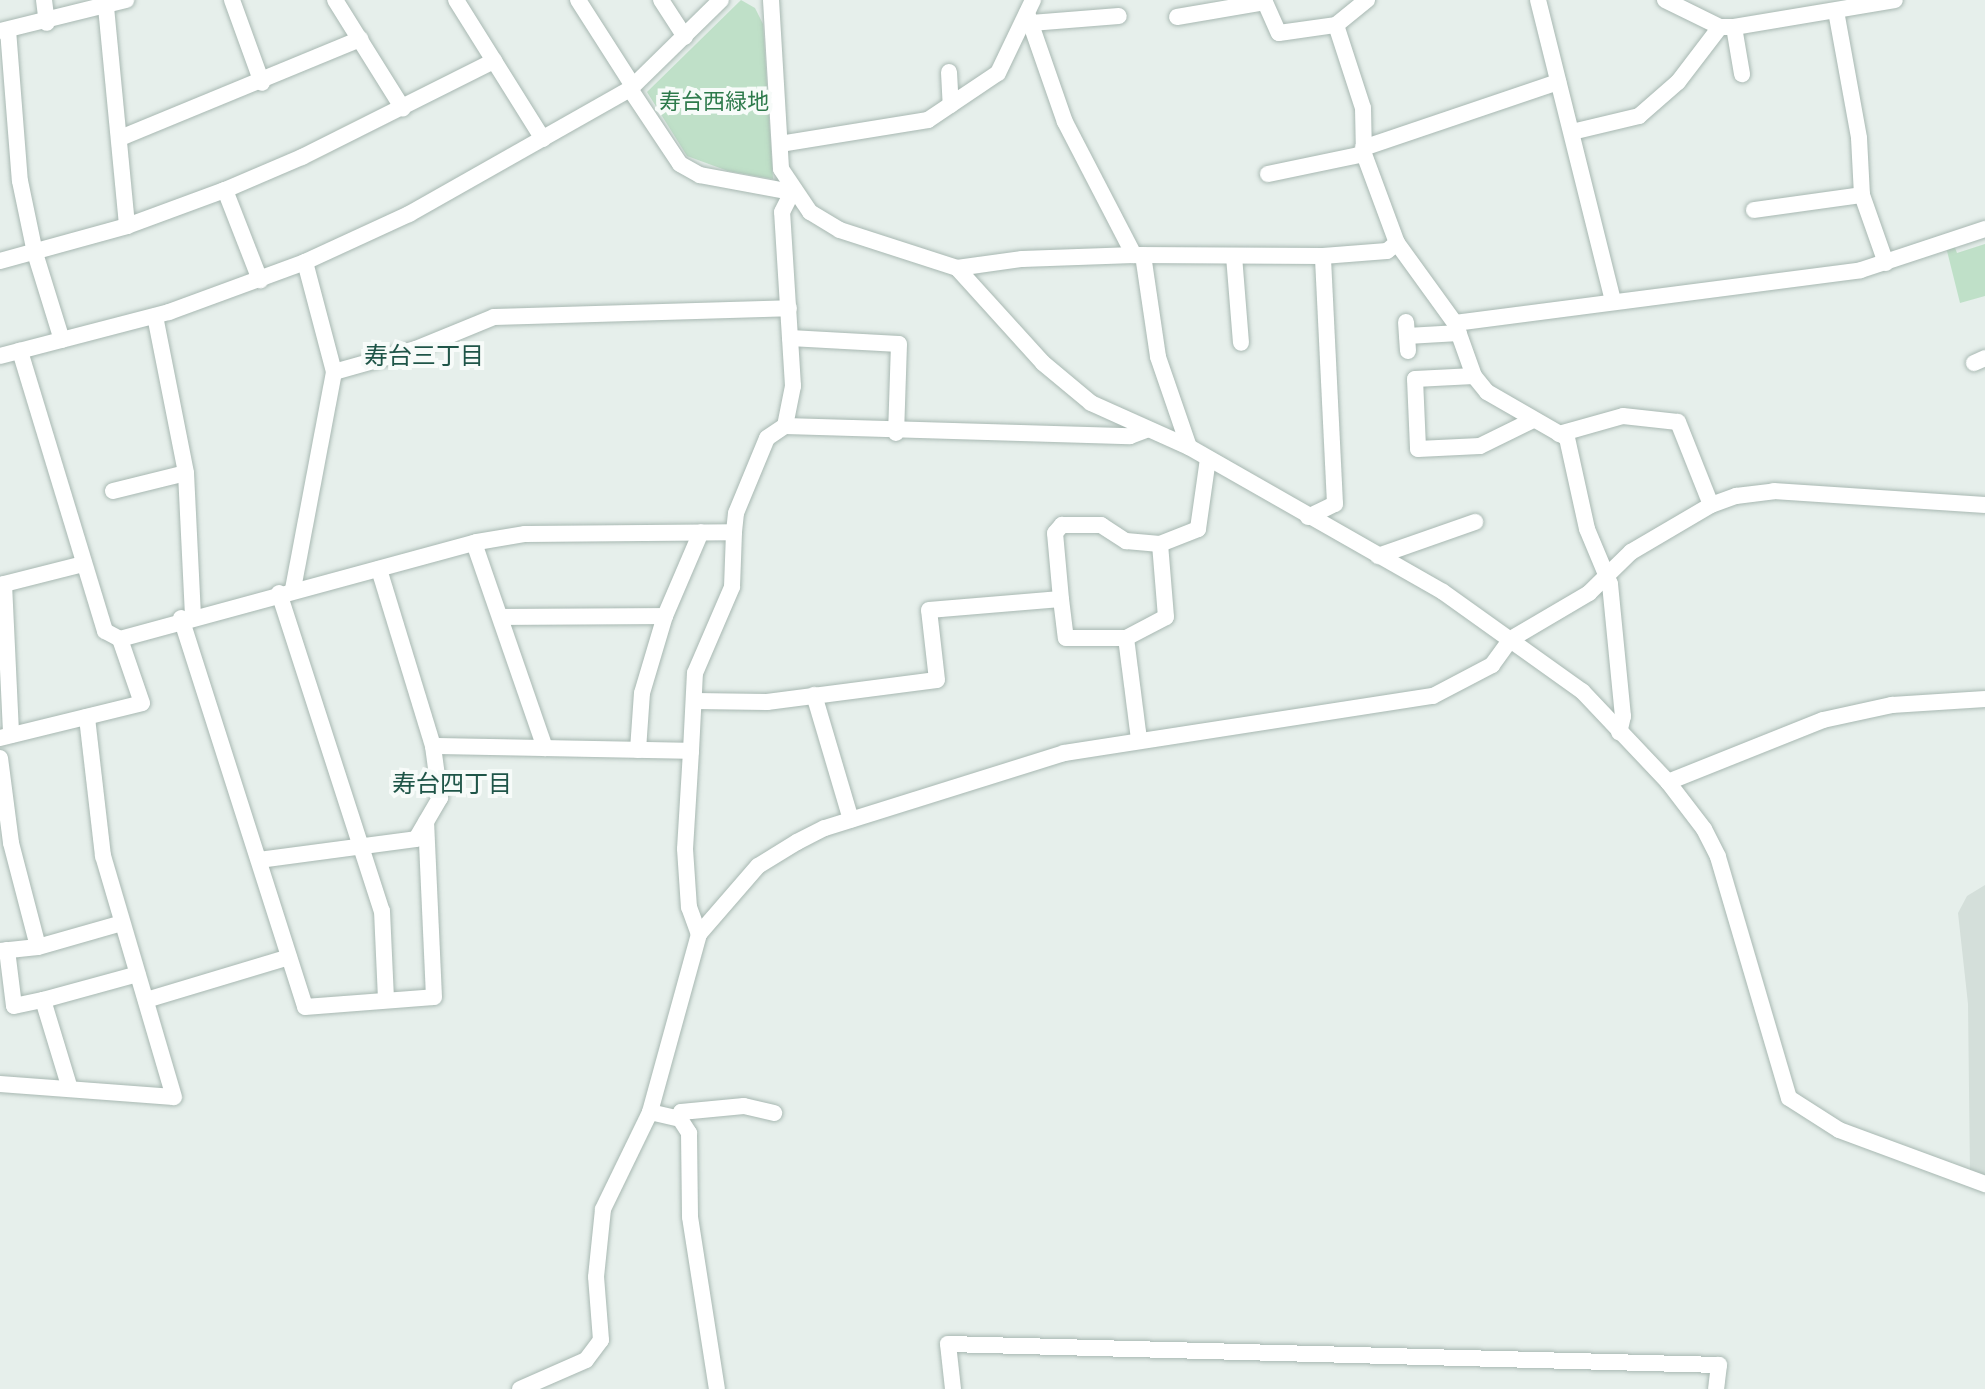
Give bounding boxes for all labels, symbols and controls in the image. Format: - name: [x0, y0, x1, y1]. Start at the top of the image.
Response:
- park label: 寿台西緑地: [659, 89, 769, 115]
- district label: 寿台三丁目: [364, 343, 484, 371]
- district label: 寿台四丁目: [392, 771, 512, 799]

